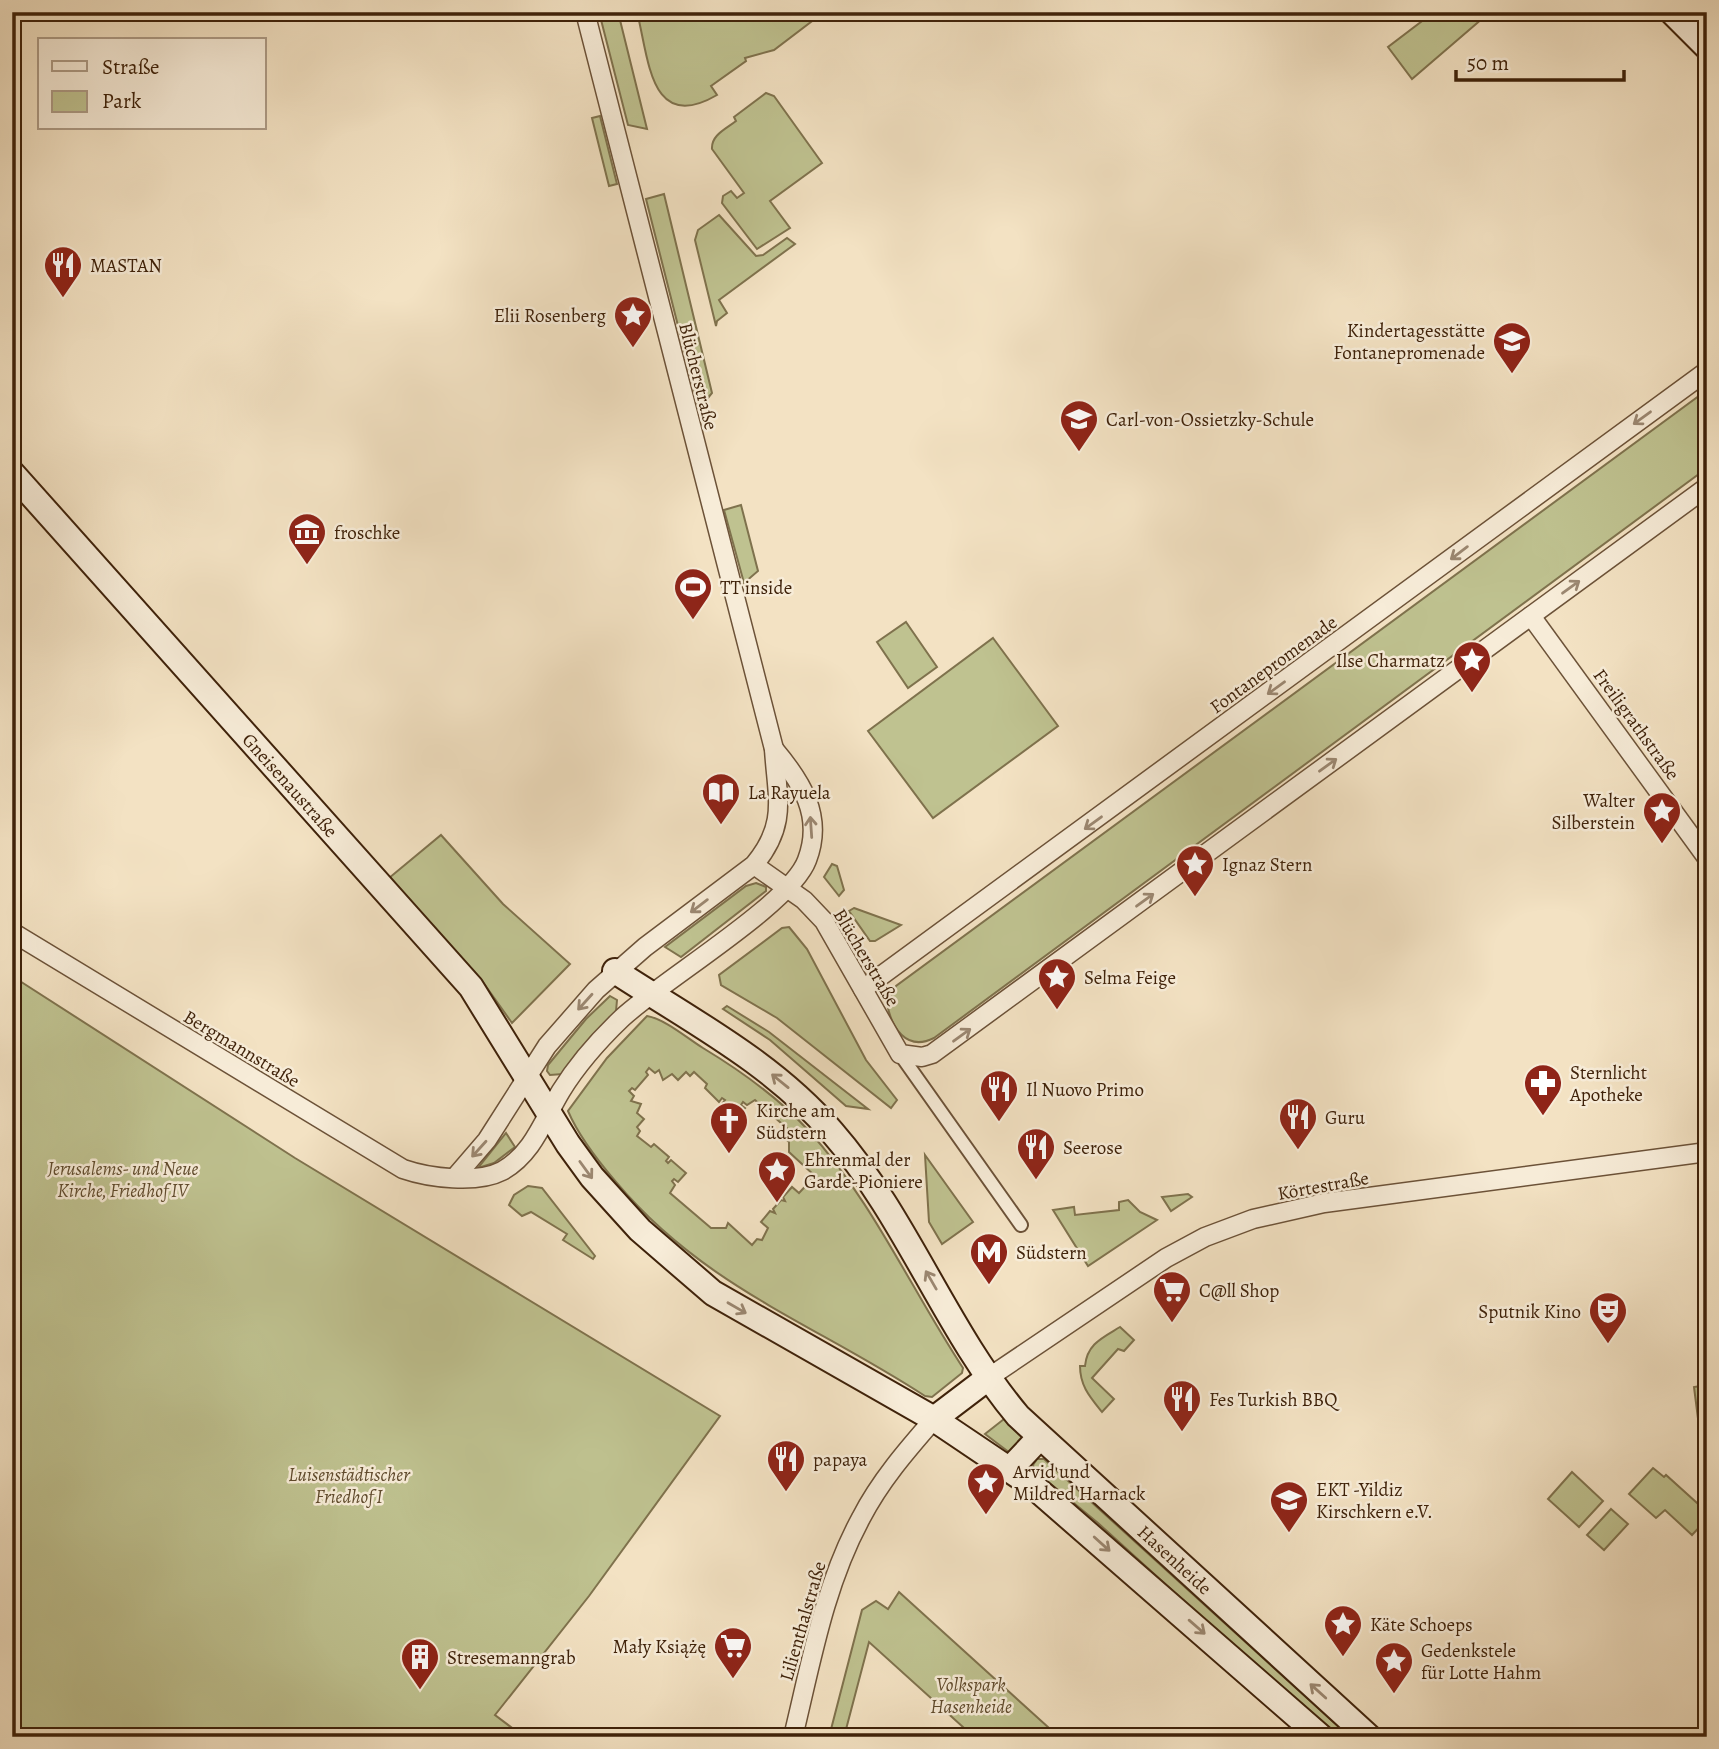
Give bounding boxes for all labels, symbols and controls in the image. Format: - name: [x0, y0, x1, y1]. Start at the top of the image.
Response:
- legend: [38, 38, 266, 130]
- scale bar: [1456, 38, 1624, 82]
- text: 50 m: [1467, 49, 1509, 77]
- text: Straße: [102, 53, 160, 81]
- text: Park: [102, 87, 142, 115]
- restaurant icon: MASTAN: [42, 244, 84, 299]
- place label: MASTAN: [90, 253, 162, 279]
- place icon: Elii Rosenberg: [612, 294, 654, 349]
- place label: Elii Rosenberg: [494, 303, 606, 329]
- place label: Kindertagesstätte Fontanepromenade: [1333, 318, 1485, 366]
- street label: Blücherstraße: [672, 320, 724, 433]
- school or university icon: Kindertagesstätte Fontanepromenade: [1491, 320, 1533, 375]
- school or university icon: Carl-von-Ossietzky-Schule: [1058, 398, 1100, 453]
- place label: Carl-von-Ossietzky-Schule: [1106, 407, 1314, 433]
- one-way arrow: [1633, 410, 1652, 425]
- museum icon: froschke: [286, 511, 328, 566]
- place label: froschke: [334, 520, 400, 546]
- one-way arrow: [1450, 546, 1469, 560]
- sports icon: TT inside: [672, 566, 714, 621]
- place label: TT inside: [720, 575, 792, 601]
- one-way arrow: [1561, 579, 1580, 594]
- street label: Fontanepromenade: [1205, 610, 1343, 720]
- place icon: Ilse Charmatz: [1451, 639, 1493, 694]
- place label: Ilse Charmatz: [1336, 648, 1445, 674]
- street label: Freiligrathstraße: [1587, 664, 1685, 786]
- one-way arrow: [1267, 681, 1286, 695]
- street label: Gneisenaustraße: [236, 728, 343, 843]
- one-way arrow: [1319, 758, 1337, 773]
- library icon: La Rayuela: [700, 771, 742, 826]
- place label: La Rayuela: [748, 780, 831, 806]
- place label: Walter Silberstein: [1551, 788, 1635, 836]
- place icon: Walter Silberstein: [1641, 790, 1683, 845]
- one-way arrow: [804, 816, 817, 839]
- one-way arrow: [1084, 816, 1103, 830]
- place icon: Ignaz Stern: [1174, 843, 1216, 898]
- place label: Ignaz Stern: [1222, 852, 1312, 878]
- one-way arrow: [1135, 893, 1154, 907]
- one-way arrow: [690, 899, 709, 913]
- street label: Blücherstraße: [827, 904, 906, 1011]
- place icon: Selma Feige: [1036, 956, 1078, 1011]
- place label: Selma Feige: [1084, 965, 1176, 991]
- one-way arrow: [576, 993, 593, 1010]
- street label: Bergmannstraße: [178, 1004, 305, 1094]
- one-way arrow: [952, 1028, 971, 1042]
- place label: Sternlicht Apotheke: [1569, 1060, 1647, 1108]
- pharmacy icon: Sternlicht Apotheke: [1522, 1062, 1564, 1117]
- restaurant icon: Il Nuovo Primo: [978, 1068, 1020, 1123]
- one-way arrow: [771, 1073, 789, 1088]
- place label: Il Nuovo Primo: [1026, 1077, 1144, 1103]
- restaurant icon: Guru: [1277, 1096, 1319, 1151]
- place label: Kirche am Südstern: [756, 1098, 836, 1146]
- church icon: Kirche am Südstern: [708, 1100, 750, 1155]
- place label: Guru: [1325, 1105, 1366, 1131]
- restaurant icon: Seerose: [1015, 1126, 1057, 1181]
- place label: Seerose: [1063, 1135, 1122, 1161]
- one-way arrow: [471, 1140, 487, 1158]
- place label: Ehrenmal der Garde-Pioniere: [804, 1147, 923, 1195]
- place icon: Ehrenmal der Garde-Pioniere: [756, 1149, 798, 1204]
- park label: Jerusalems- und Neue Kirche, Friedhof IV: [47, 1156, 198, 1204]
- one-way arrow: [579, 1160, 594, 1178]
- street label: Körtestraße: [1275, 1165, 1371, 1207]
- metro station icon: Südstern: [968, 1231, 1010, 1286]
- place label: Südstern: [1016, 1240, 1087, 1266]
- supermarket icon: C@ll Shop: [1151, 1269, 1193, 1324]
- one-way arrow: [923, 1271, 937, 1291]
- place label: C@ll Shop: [1199, 1278, 1279, 1304]
- theatre icon: Sputnik Kino: [1587, 1290, 1629, 1345]
- place label: Sputnik Kino: [1478, 1299, 1581, 1325]
- one-way arrow: [727, 1301, 747, 1315]
- restaurant icon: Fes Turkish BBQ: [1161, 1378, 1203, 1433]
- place label: Fes Turkish BBQ: [1209, 1387, 1340, 1413]
- restaurant icon: papaya: [765, 1438, 807, 1493]
- place label: papaya: [813, 1447, 868, 1473]
- place label: Arvid und Mildred Harnack: [1012, 1459, 1146, 1507]
- place icon: Arvid und Mildred Harnack: [965, 1461, 1007, 1516]
- park label: Luisenstädtischer Friedhof I: [288, 1462, 411, 1510]
- place label: EKT -Yildiz Kirschkern e.V.: [1316, 1477, 1433, 1525]
- school or university icon: EKT -Yildiz Kirschkern e.V.: [1268, 1479, 1310, 1534]
- street label: Hasenheide: [1132, 1520, 1217, 1601]
- one-way arrow: [1093, 1536, 1111, 1552]
- street label: Lilienthalstraße: [773, 1558, 832, 1684]
- place icon: Käte Schoeps: [1322, 1603, 1364, 1658]
- place label: Käte Schoeps: [1370, 1612, 1473, 1638]
- one-way arrow: [1187, 1619, 1205, 1635]
- supermarket icon: Mały Książę: [712, 1625, 754, 1680]
- place label: Mały Książę: [613, 1634, 706, 1660]
- building icon: Stresemanngrab: [399, 1636, 441, 1691]
- place label: Gedenkstele für Lotte Hahm: [1421, 1638, 1541, 1686]
- place icon: Gedenkstele für Lotte Hahm: [1373, 1640, 1415, 1695]
- place label: Stresemanngrab: [447, 1645, 576, 1671]
- park label: Volkspark Hasenheide: [930, 1672, 1012, 1720]
- one-way arrow: [1309, 1683, 1327, 1699]

